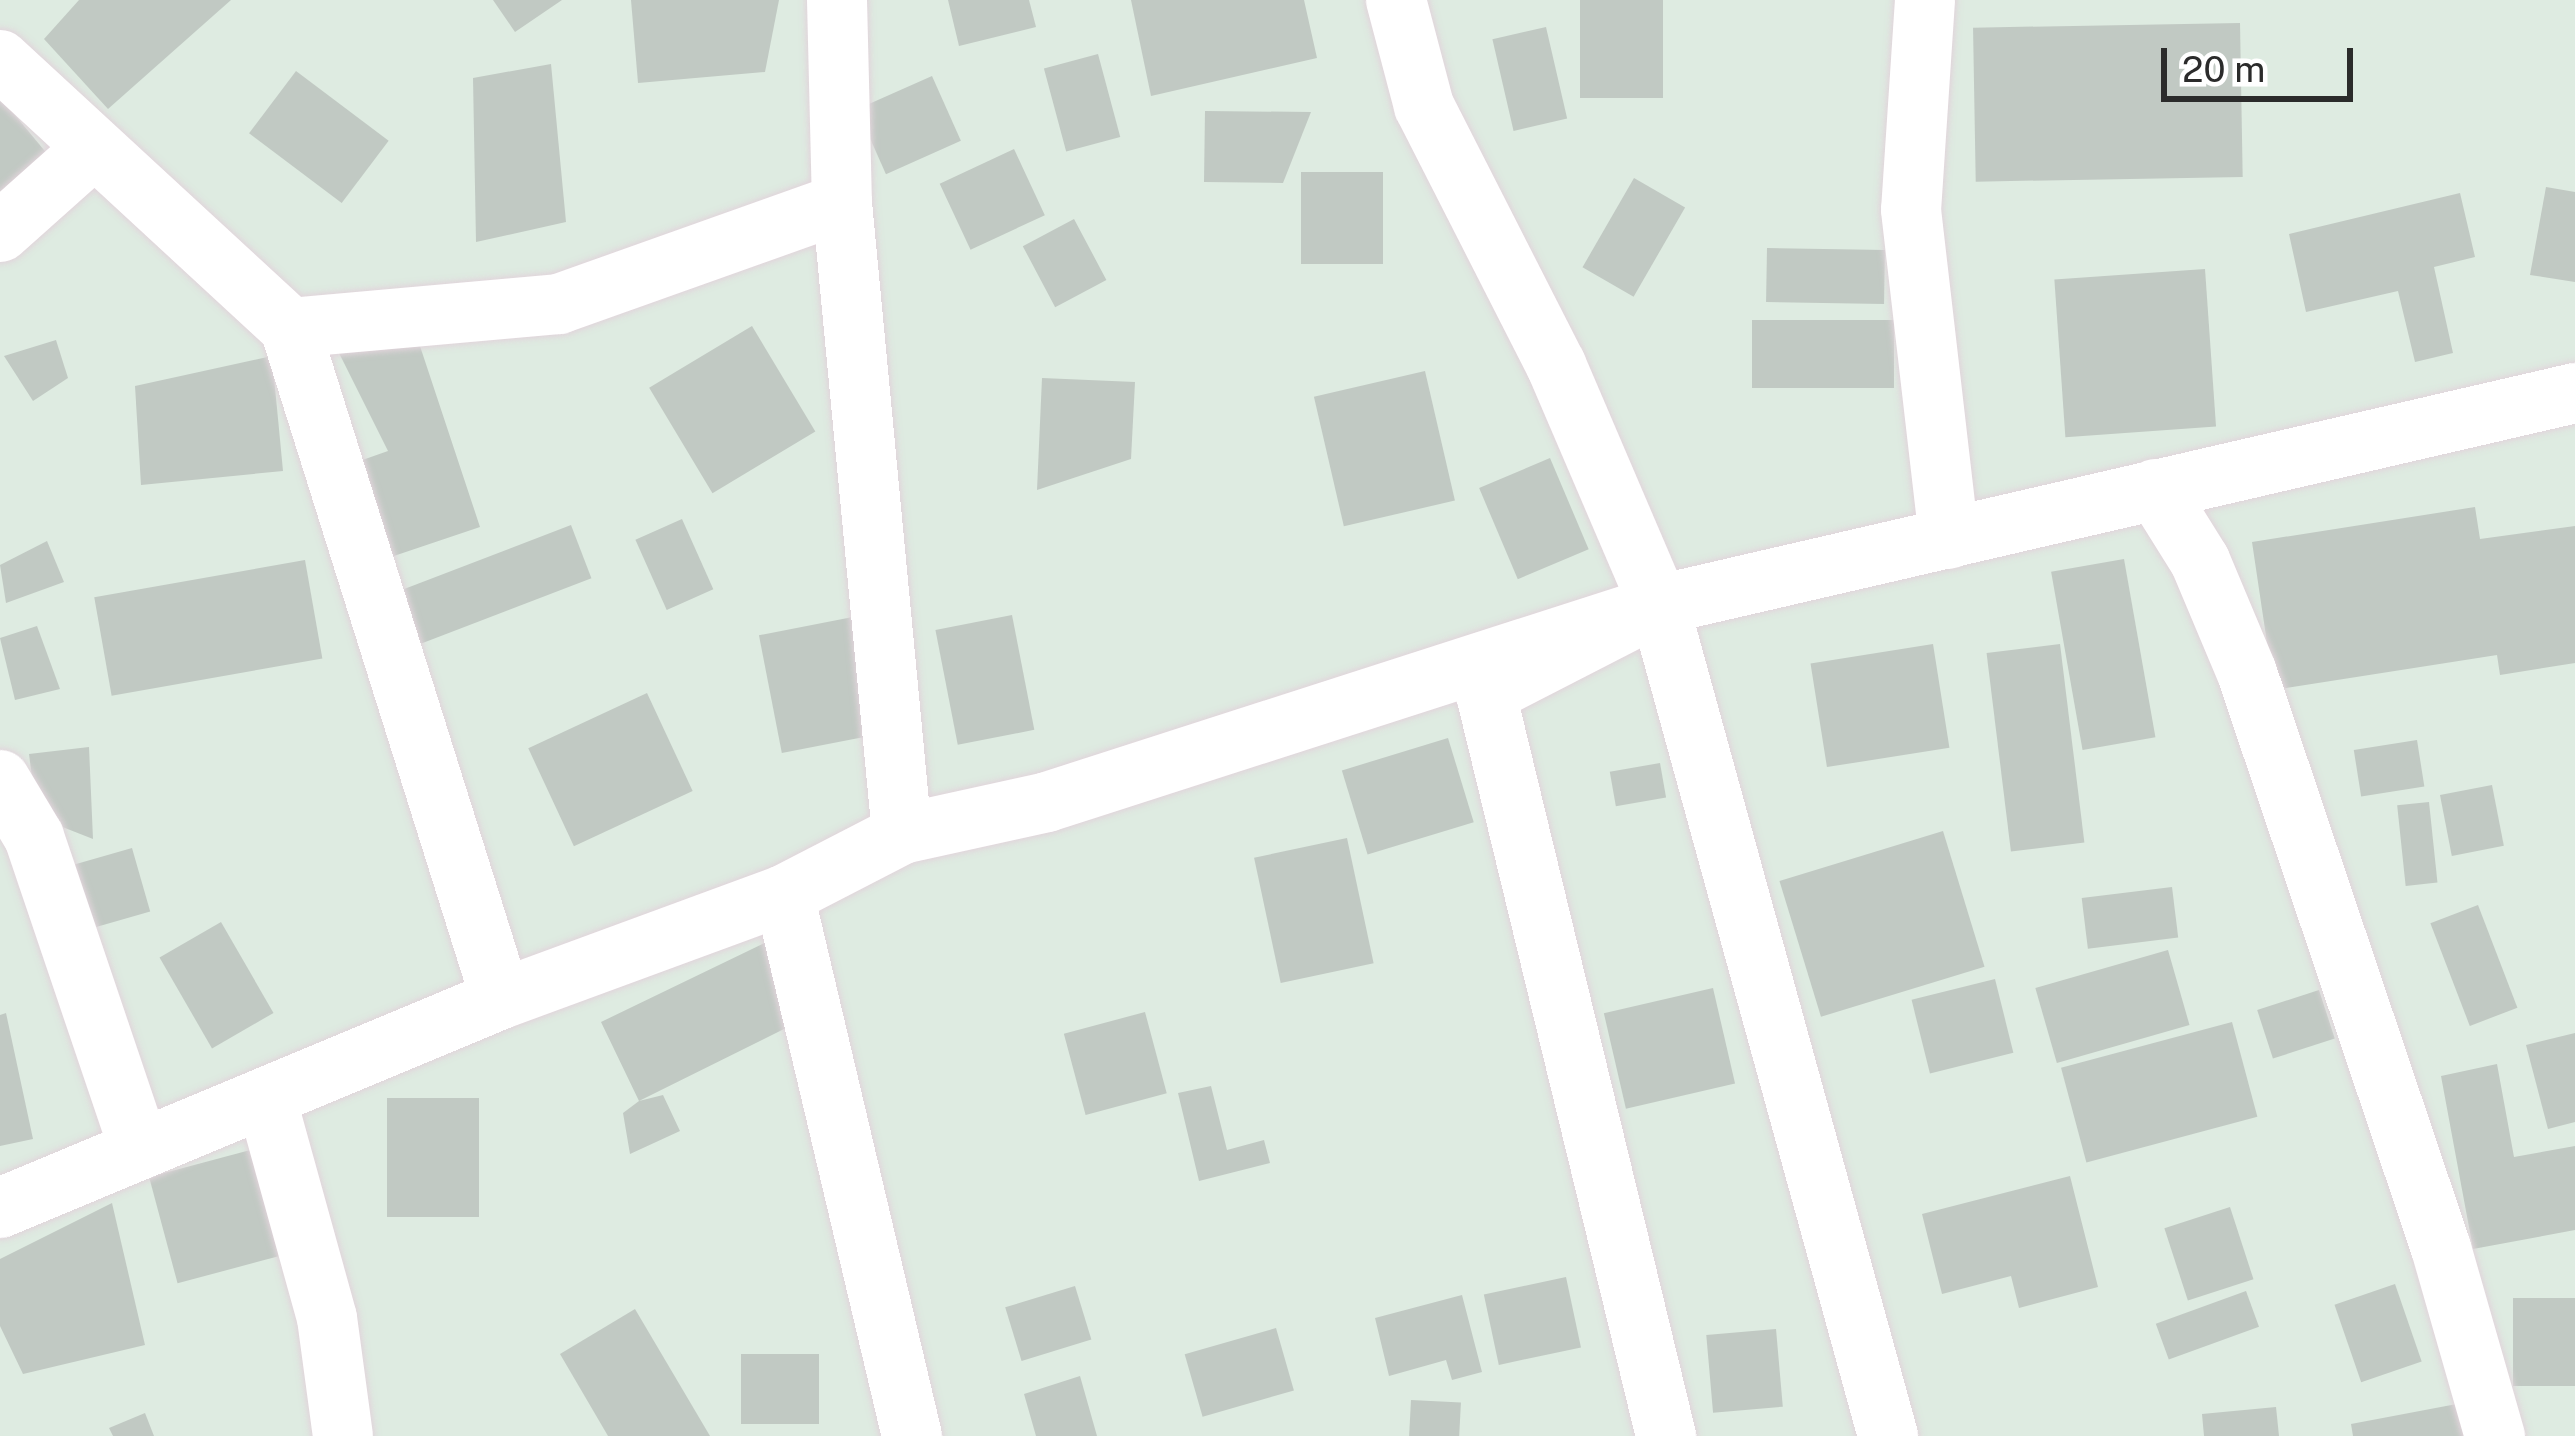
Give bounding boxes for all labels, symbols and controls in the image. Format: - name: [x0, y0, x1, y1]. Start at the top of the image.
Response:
- scale bar: [2167, 24, 2359, 98]
- text: 20 m: [2182, 48, 2265, 90]

